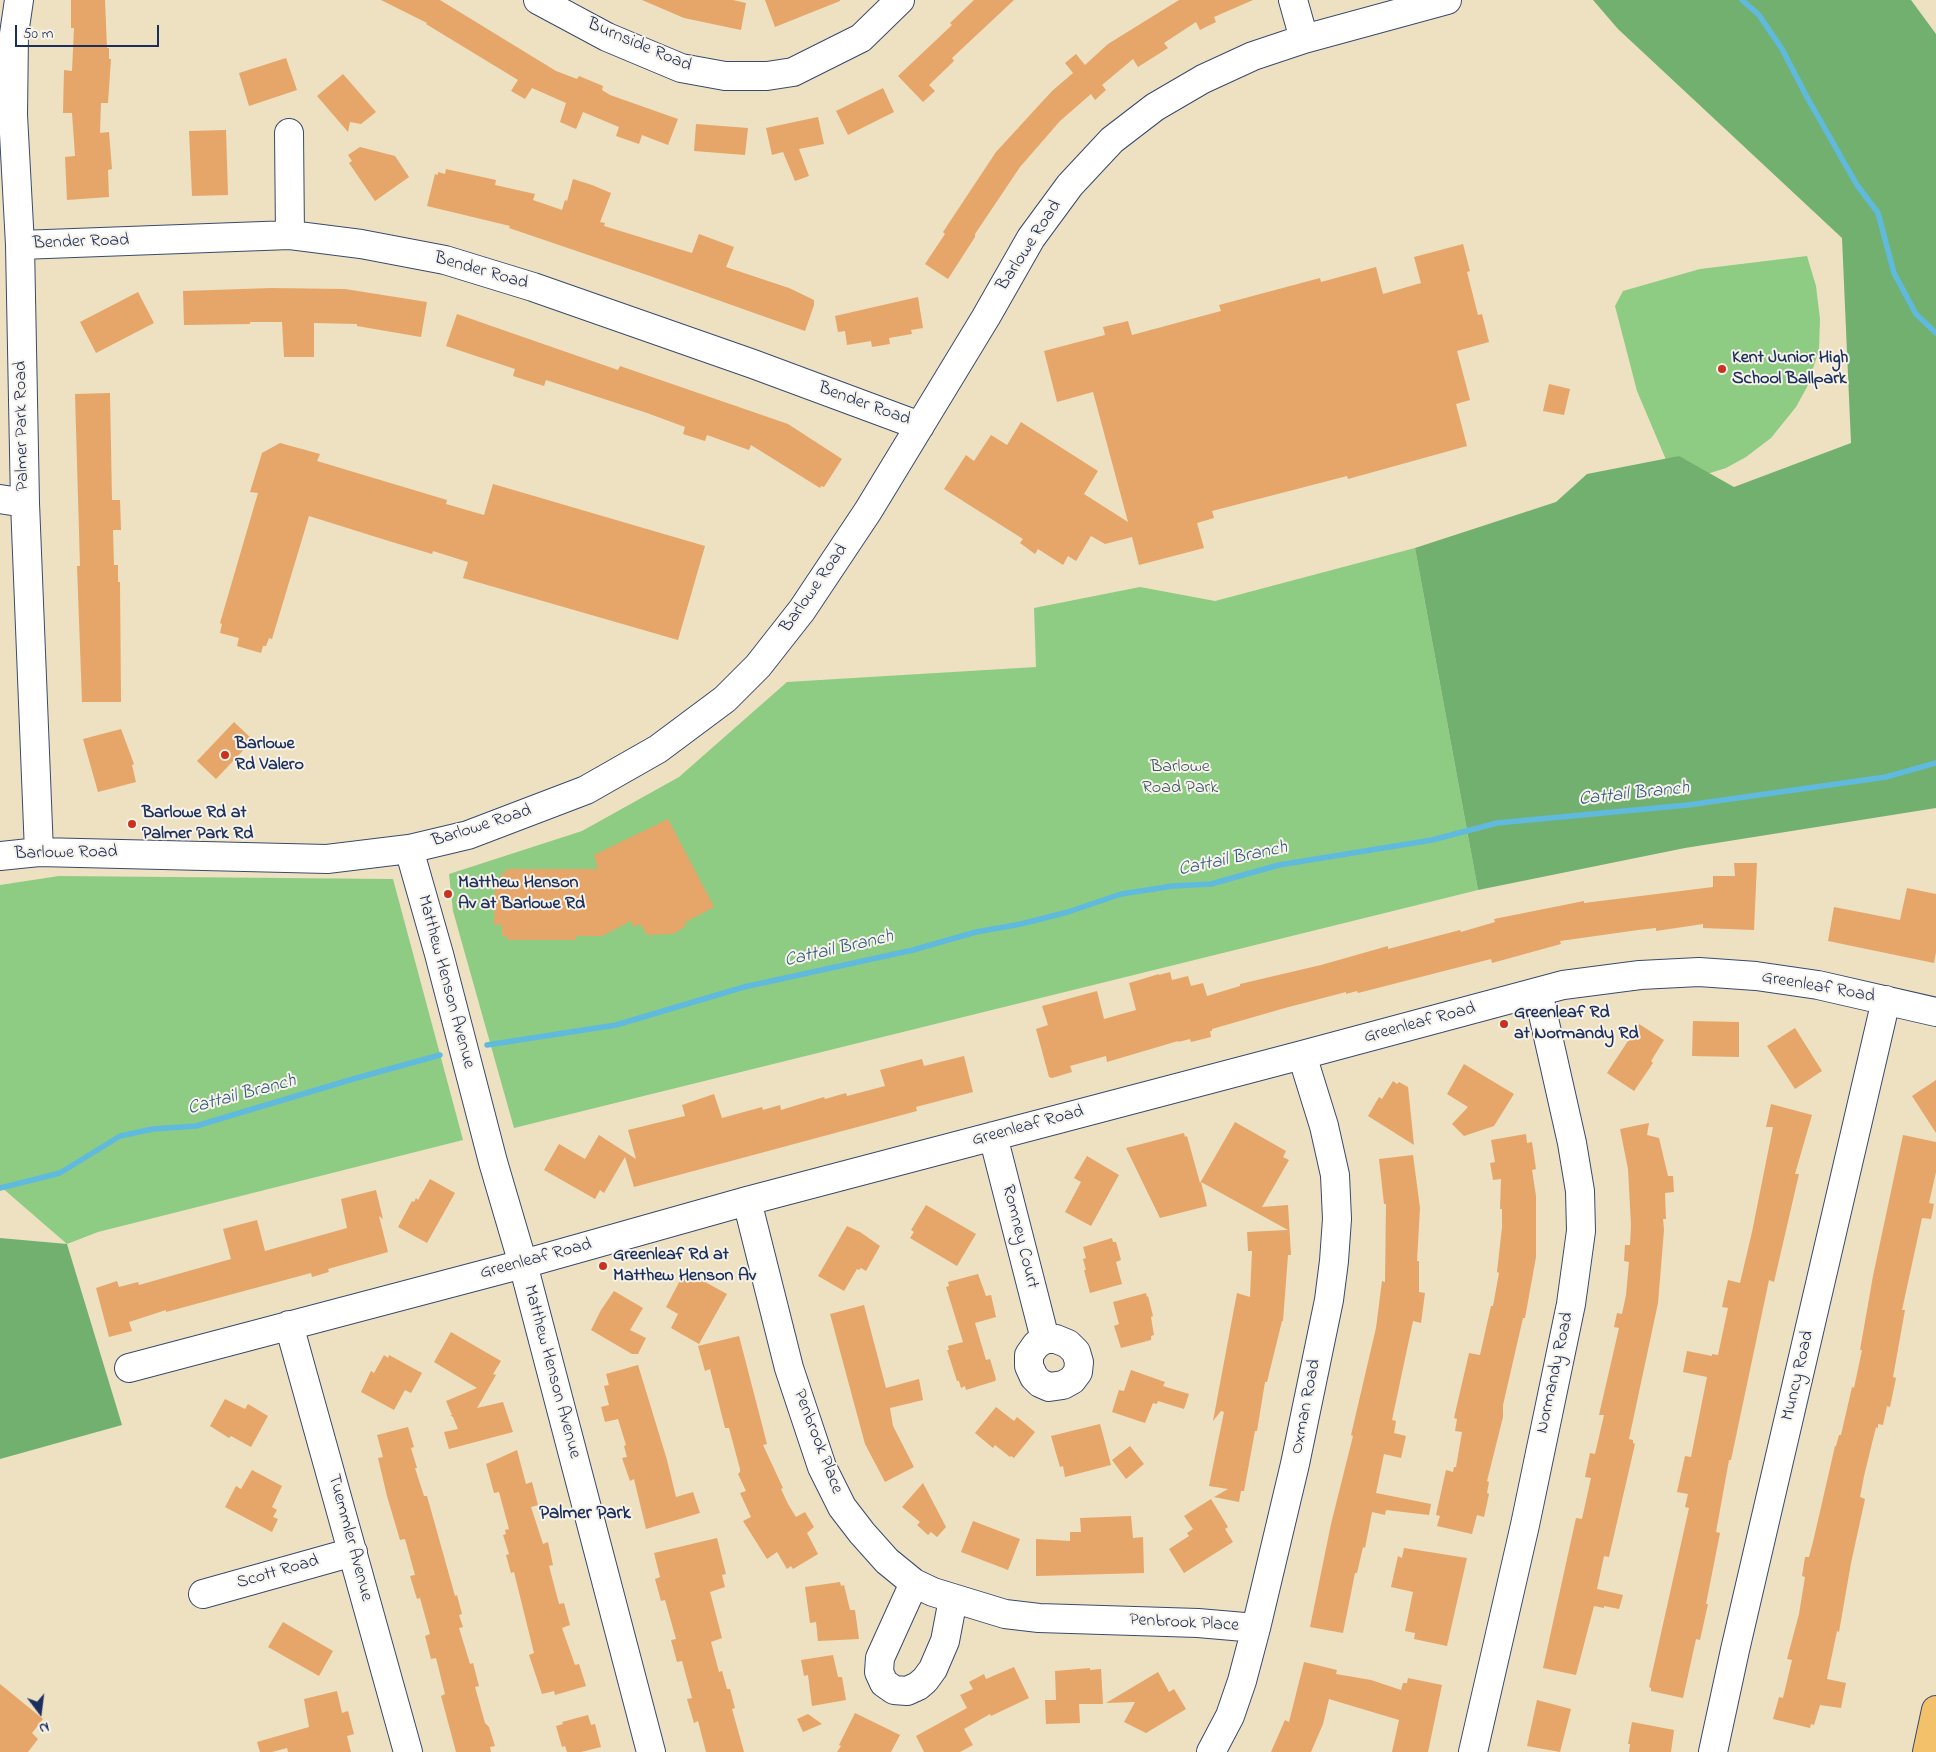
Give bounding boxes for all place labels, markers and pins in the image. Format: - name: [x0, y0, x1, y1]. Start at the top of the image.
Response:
- place label: Kent Junior High School Ballpark: [1732, 348, 1848, 390]
- marker: Kent Junior High School Ballpark: [1716, 363, 1728, 375]
- place label: Barlowe Rd Valero: [235, 734, 304, 776]
- marker: Barlowe Rd Valero: [219, 749, 231, 761]
- place label: Barlowe Rd at Palmer Park Rd: [142, 803, 253, 846]
- marker: Barlowe Rd at Palmer Park Rd: [126, 818, 138, 830]
- place label: Matthew Henson Av at Barlowe Rd: [458, 873, 585, 916]
- marker: Matthew Henson Av at Barlowe Rd: [442, 888, 454, 900]
- place label: Greenleaf Rd at Normandy Rd: [1514, 1003, 1639, 1046]
- marker: Greenleaf Rd at Normandy Rd: [1498, 1018, 1510, 1030]
- place label: Greenleaf Rd at Matthew Henson Av: [613, 1245, 756, 1288]
- marker: Greenleaf Rd at Matthew Henson Av: [597, 1260, 609, 1272]

